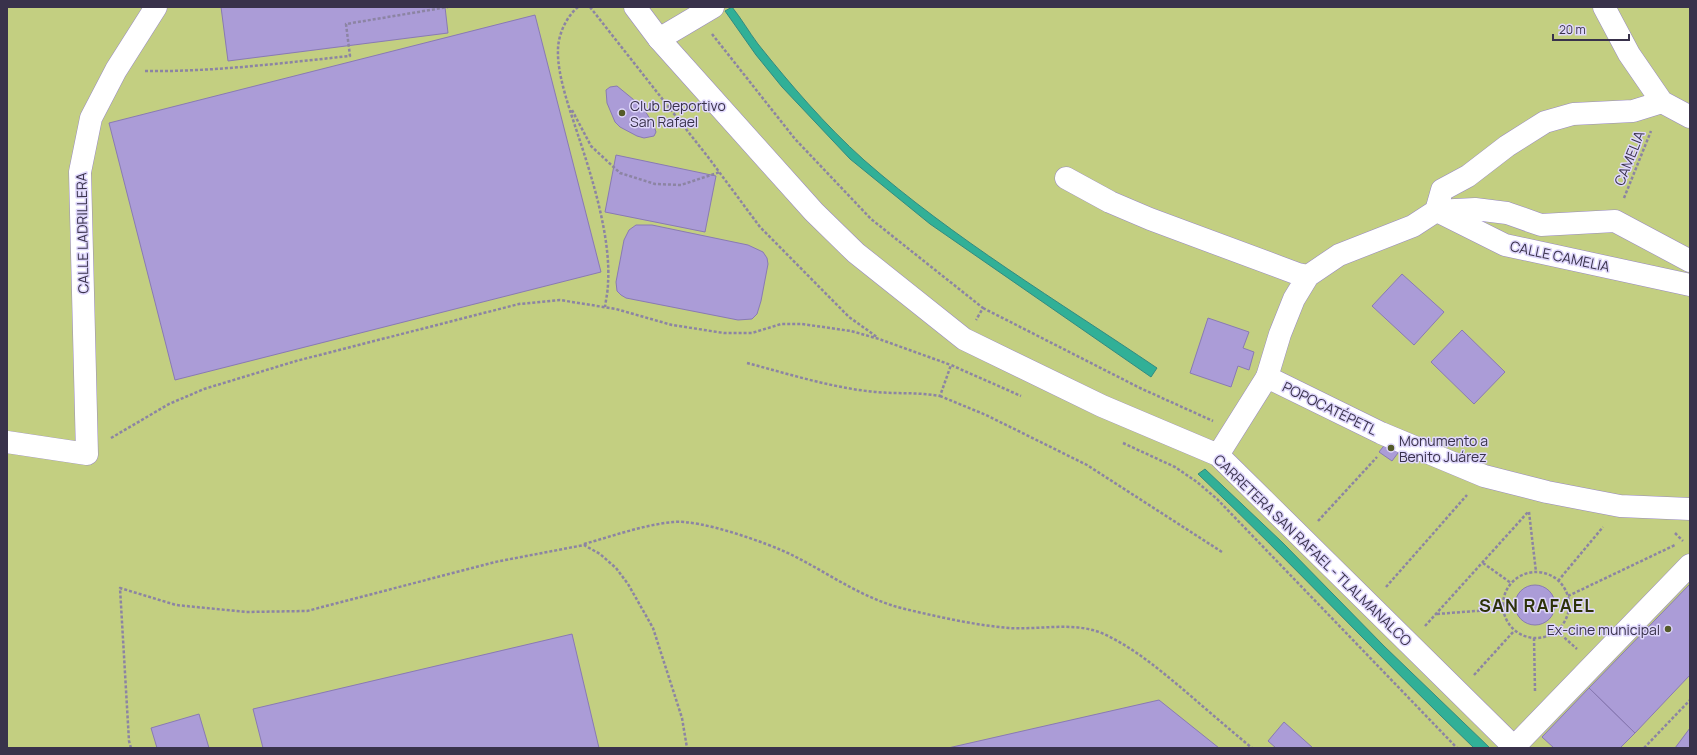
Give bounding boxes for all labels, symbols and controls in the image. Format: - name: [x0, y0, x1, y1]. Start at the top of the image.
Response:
- scale bar: [1553, 16, 1629, 42]
- text: 20 m: [1559, 21, 1586, 38]
- place label: Club Deportivo San Rafael: [630, 96, 726, 131]
- marker: Club Deportivo San Rafael: [617, 108, 627, 118]
- street label: CAMELIA: [1609, 128, 1649, 188]
- street label: CALLE LADRILLERA: [71, 172, 93, 294]
- street label: CALLE CAMELIA: [1508, 236, 1612, 276]
- street label: POPOCATÉPETL: [1279, 377, 1381, 439]
- place label: Monumento a Benito Juárez: [1399, 431, 1488, 466]
- marker: Monumento a Benito Juárez: [1386, 443, 1396, 453]
- street label: CARRETERA SAN RAFAEL - TLALMANALCO: [1210, 450, 1416, 650]
- district label: SAN RAFAEL: [1479, 593, 1595, 617]
- place label: Ex-cine municipal: [1547, 620, 1660, 639]
- marker: Ex-cine municipal: [1663, 624, 1673, 634]

